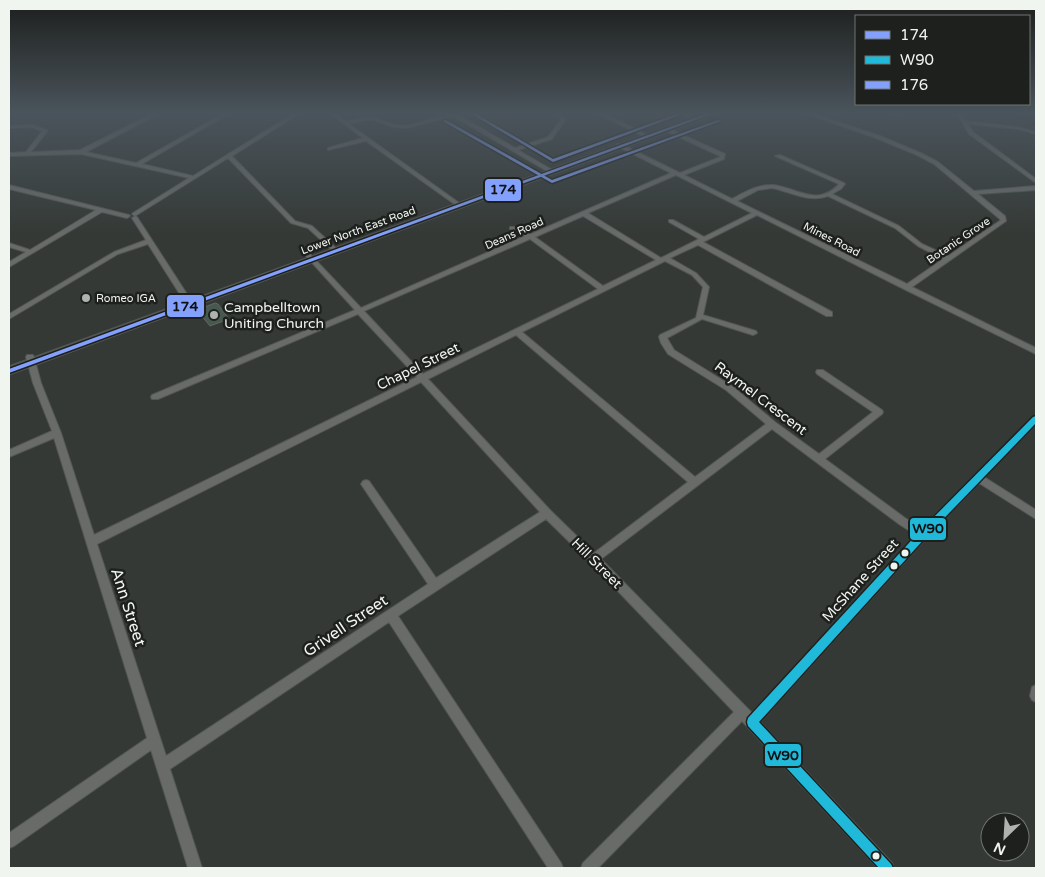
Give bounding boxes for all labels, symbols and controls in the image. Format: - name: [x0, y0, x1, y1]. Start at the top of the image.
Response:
- legend: [855, 15, 1030, 105]
- text: 174: [900, 26, 928, 44]
- text: W90: [900, 51, 934, 69]
- text: 176: [900, 76, 928, 94]
- line badge: 174: [484, 178, 522, 202]
- text: 174: [490, 181, 516, 198]
- street label: Lower North East Road: [299, 204, 417, 257]
- street label: Botanic Grove: [924, 214, 992, 266]
- street label: Deans Road: [483, 215, 546, 252]
- street label: Mines Road: [801, 220, 862, 259]
- marker: Romeo IGA: [80, 292, 92, 304]
- place label: Romeo IGA: [96, 292, 156, 305]
- line badge: 174: [166, 294, 205, 318]
- text: 174: [172, 298, 198, 315]
- place label: Campbelltown Uniting Church: [224, 299, 324, 332]
- marker: Campbelltown Uniting Church: [208, 309, 220, 321]
- street label: Chapel Street: [374, 339, 463, 394]
- street label: Raymel Crescent: [711, 358, 811, 439]
- line badge: W90: [909, 517, 947, 541]
- text: W90: [912, 520, 944, 537]
- street label: Hill Street: [568, 535, 626, 593]
- street label: McShane Street: [819, 535, 902, 625]
- unlabelled marker: [900, 548, 910, 558]
- unlabelled marker: [889, 561, 899, 571]
- street label: Ann Street: [106, 566, 150, 649]
- street label: Grivell Street: [300, 590, 392, 661]
- line badge: W90: [764, 743, 802, 767]
- text: W90: [767, 747, 799, 764]
- north arrow: [980, 812, 1030, 862]
- text: N: [991, 838, 1008, 858]
- unlabelled marker: [871, 851, 881, 861]

